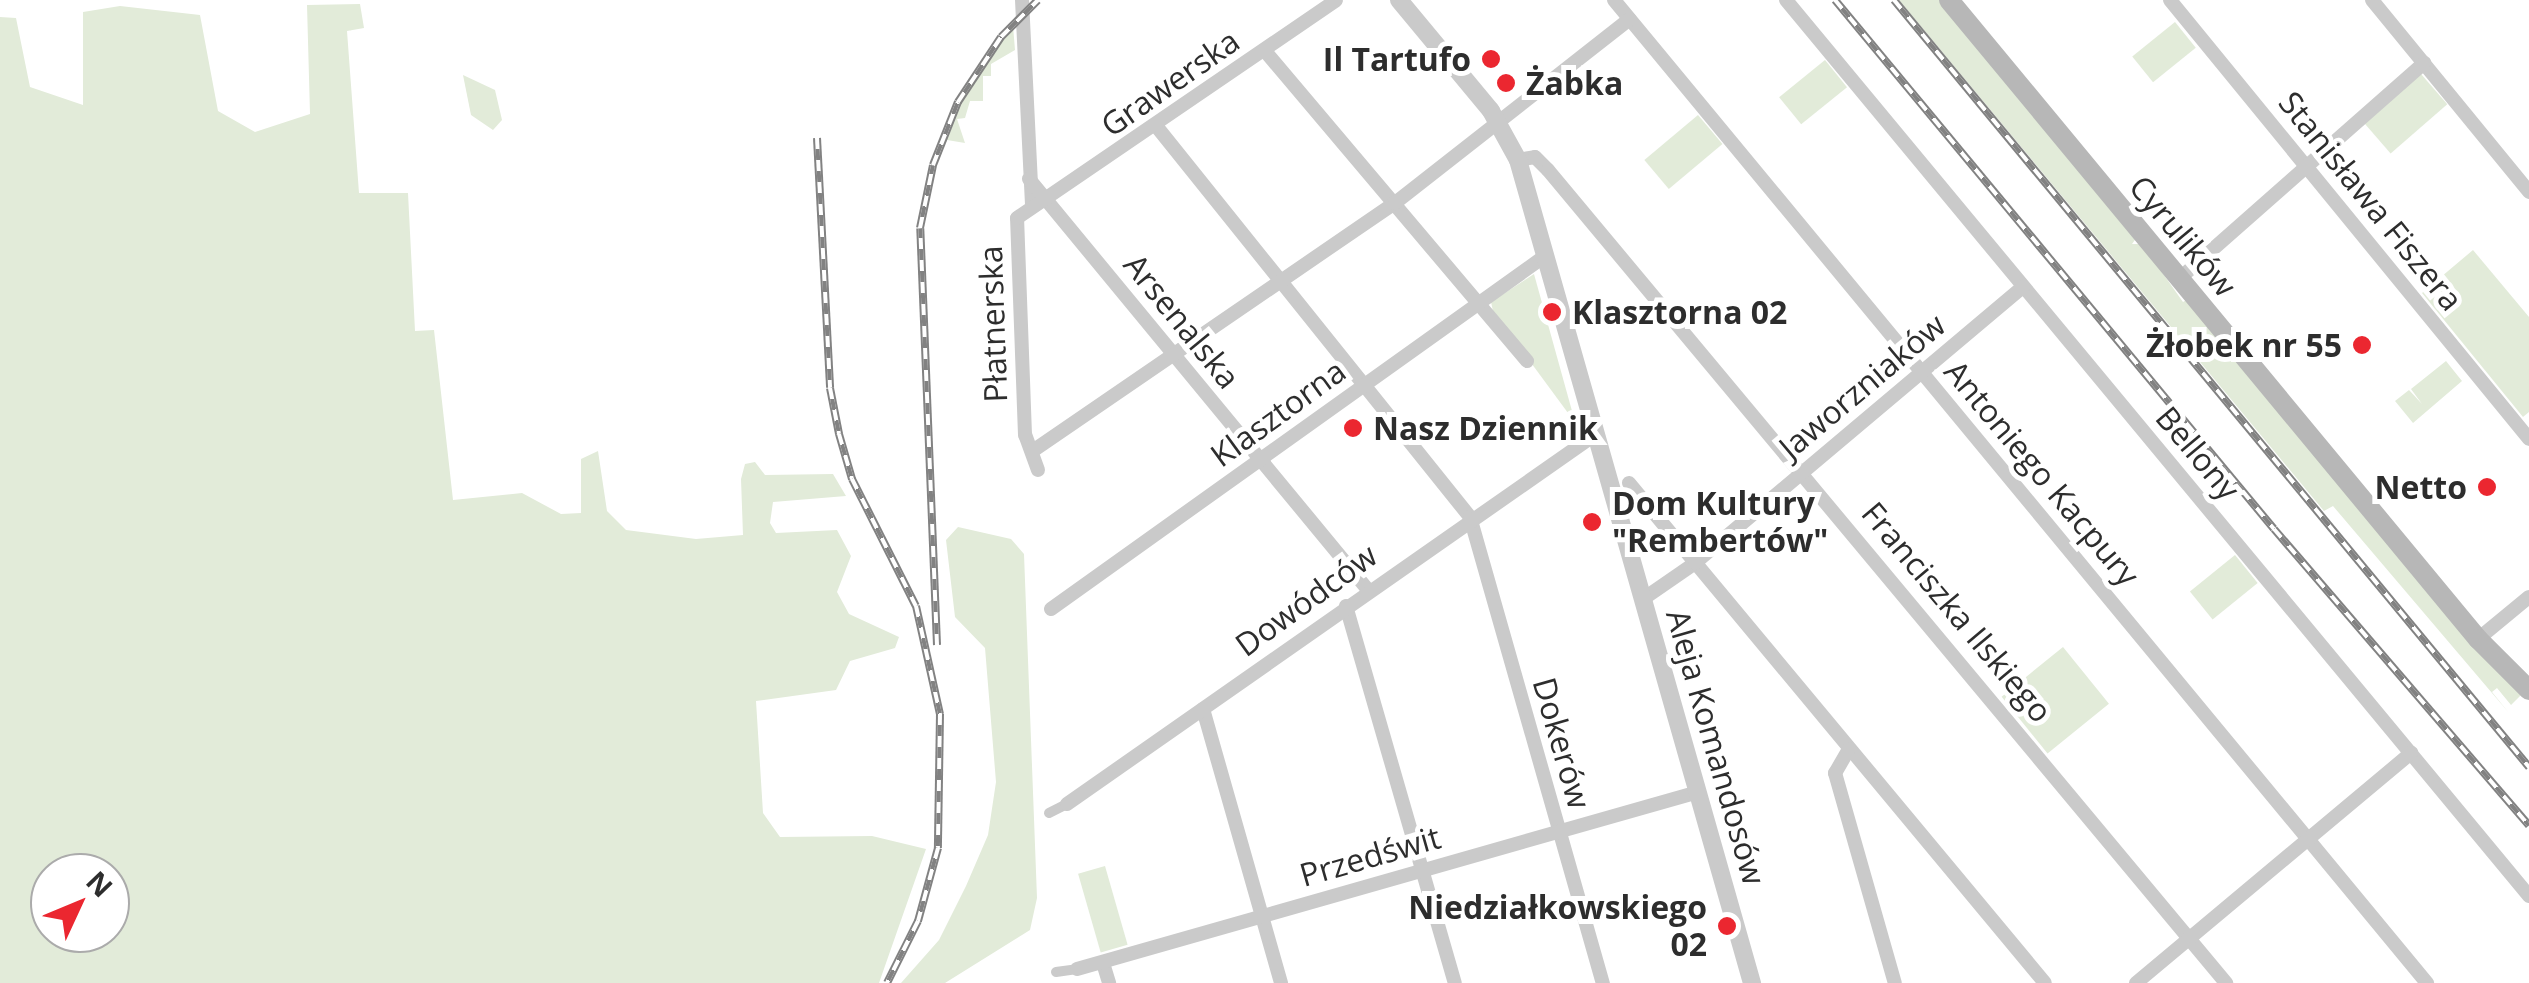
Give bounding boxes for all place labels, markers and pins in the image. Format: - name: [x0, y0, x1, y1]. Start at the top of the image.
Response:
- place label: Il Tartufo: [1323, 40, 1471, 78]
- marker: Il Tartufo: [1480, 48, 1502, 70]
- place label: Żabka: [1526, 64, 1623, 102]
- marker: Żabka: [1495, 72, 1517, 94]
- place label: Klasztorna 02: [1572, 293, 1787, 331]
- marker: Klasztorna 02: [1541, 301, 1563, 323]
- place label: Żłobek nr 55: [2146, 326, 2342, 364]
- marker: Żłobek nr 55: [2351, 334, 2373, 356]
- place label: Nasz Dziennik: [1373, 409, 1598, 447]
- marker: Nasz Dziennik: [1342, 417, 1364, 439]
- place label: Netto: [2374, 468, 2467, 506]
- marker: Netto: [2476, 476, 2498, 498]
- place label: Dom Kultury "Rembertów": [1612, 485, 1828, 560]
- marker: Dom Kultury "Rembertów": [1581, 511, 1603, 533]
- place label: Niedziałkowskiego 02: [1408, 889, 1707, 964]
- marker: Niedziałkowskiego 02: [1716, 915, 1738, 937]

